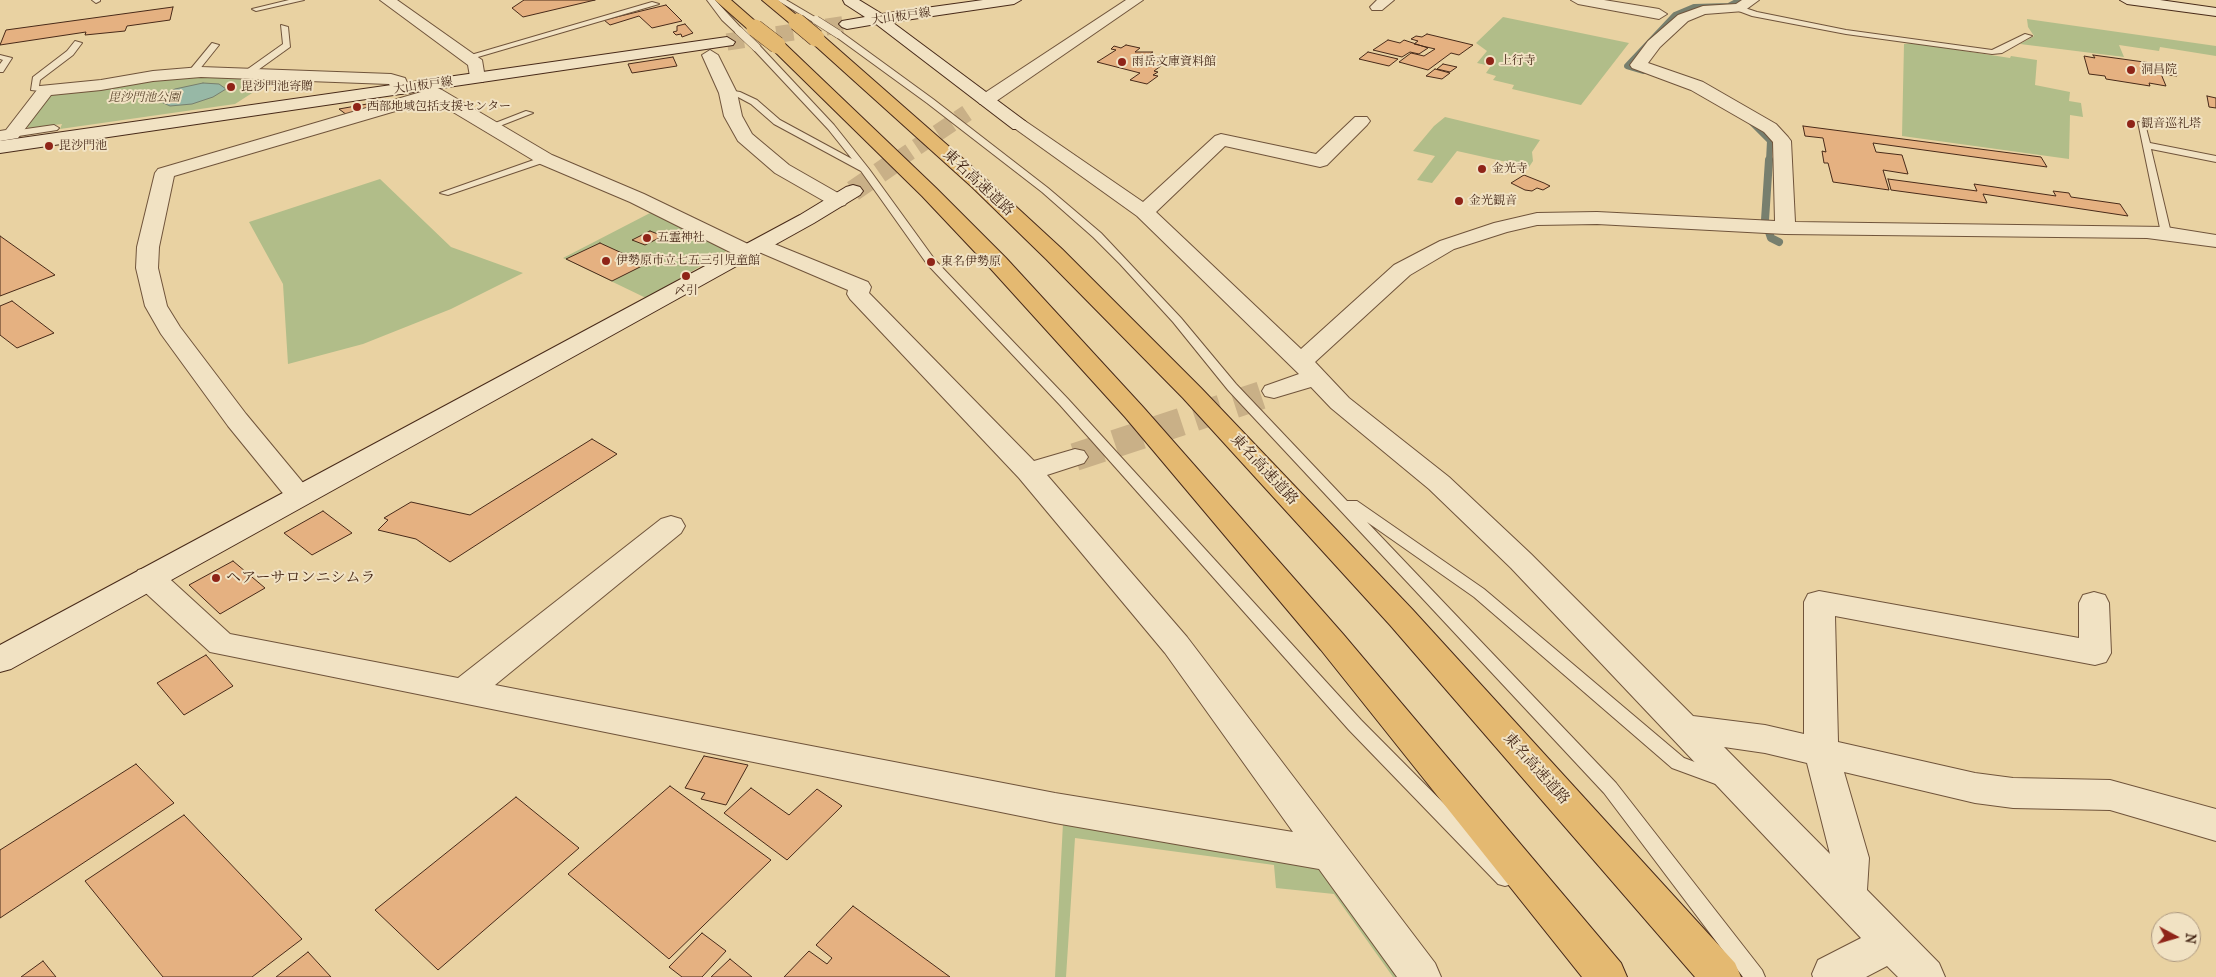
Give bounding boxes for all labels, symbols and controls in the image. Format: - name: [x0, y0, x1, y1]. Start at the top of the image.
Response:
- street label: 大山板戸線: [870, 6, 932, 28]
- place label: 上行寺: [1500, 54, 1536, 68]
- place label: 雨岳文庫資料館: [1132, 55, 1216, 69]
- marker: 上行寺: [1484, 55, 1496, 67]
- marker: 雨岳文庫資料館: [1116, 56, 1128, 68]
- place label: 洞昌院: [2141, 63, 2177, 77]
- marker: 洞昌院: [2125, 64, 2137, 76]
- street label: 大山板戸線: [392, 75, 454, 97]
- place label: 毘沙門池寄贈: [241, 80, 313, 94]
- marker: 毘沙門池寄贈: [225, 81, 237, 93]
- park label: 毘沙門池公園: [108, 91, 180, 105]
- place label: 西部地域包括支援センター: [367, 100, 511, 114]
- marker: 西部地域包括支援センター: [351, 101, 363, 113]
- place label: 観音巡礼塔: [2141, 117, 2201, 131]
- marker: 観音巡礼塔: [2125, 118, 2137, 130]
- place label: 毘沙門池: [59, 139, 107, 153]
- marker: 毘沙門池: [43, 140, 55, 152]
- street label: 東名高速道路: [939, 146, 1017, 220]
- place label: 金光寺: [1492, 162, 1528, 176]
- marker: 金光寺: [1476, 163, 1488, 175]
- place label: 金光観音: [1469, 194, 1517, 208]
- marker: 金光観音: [1453, 195, 1465, 207]
- place label: 五霊神社: [657, 231, 705, 245]
- marker: 五霊神社: [641, 232, 653, 244]
- place label: 伊勢原市立七五三引児童館: [616, 254, 760, 268]
- marker: 伊勢原市立七五三引児童館: [600, 255, 612, 267]
- place label: 東名伊勢原: [941, 255, 1001, 269]
- marker: 東名伊勢原: [925, 256, 937, 268]
- marker: 〆引: [680, 270, 692, 282]
- place label: 〆引: [674, 284, 698, 298]
- street label: 東名高速道路: [1227, 431, 1301, 509]
- place label: ヘアーサロンニシムラ: [226, 569, 376, 587]
- marker: ヘアーサロンニシムラ: [210, 572, 222, 584]
- street label: 東名高速道路: [1499, 730, 1573, 808]
- north arrow: [2151, 912, 2201, 962]
- text: N: [2181, 932, 2199, 945]

